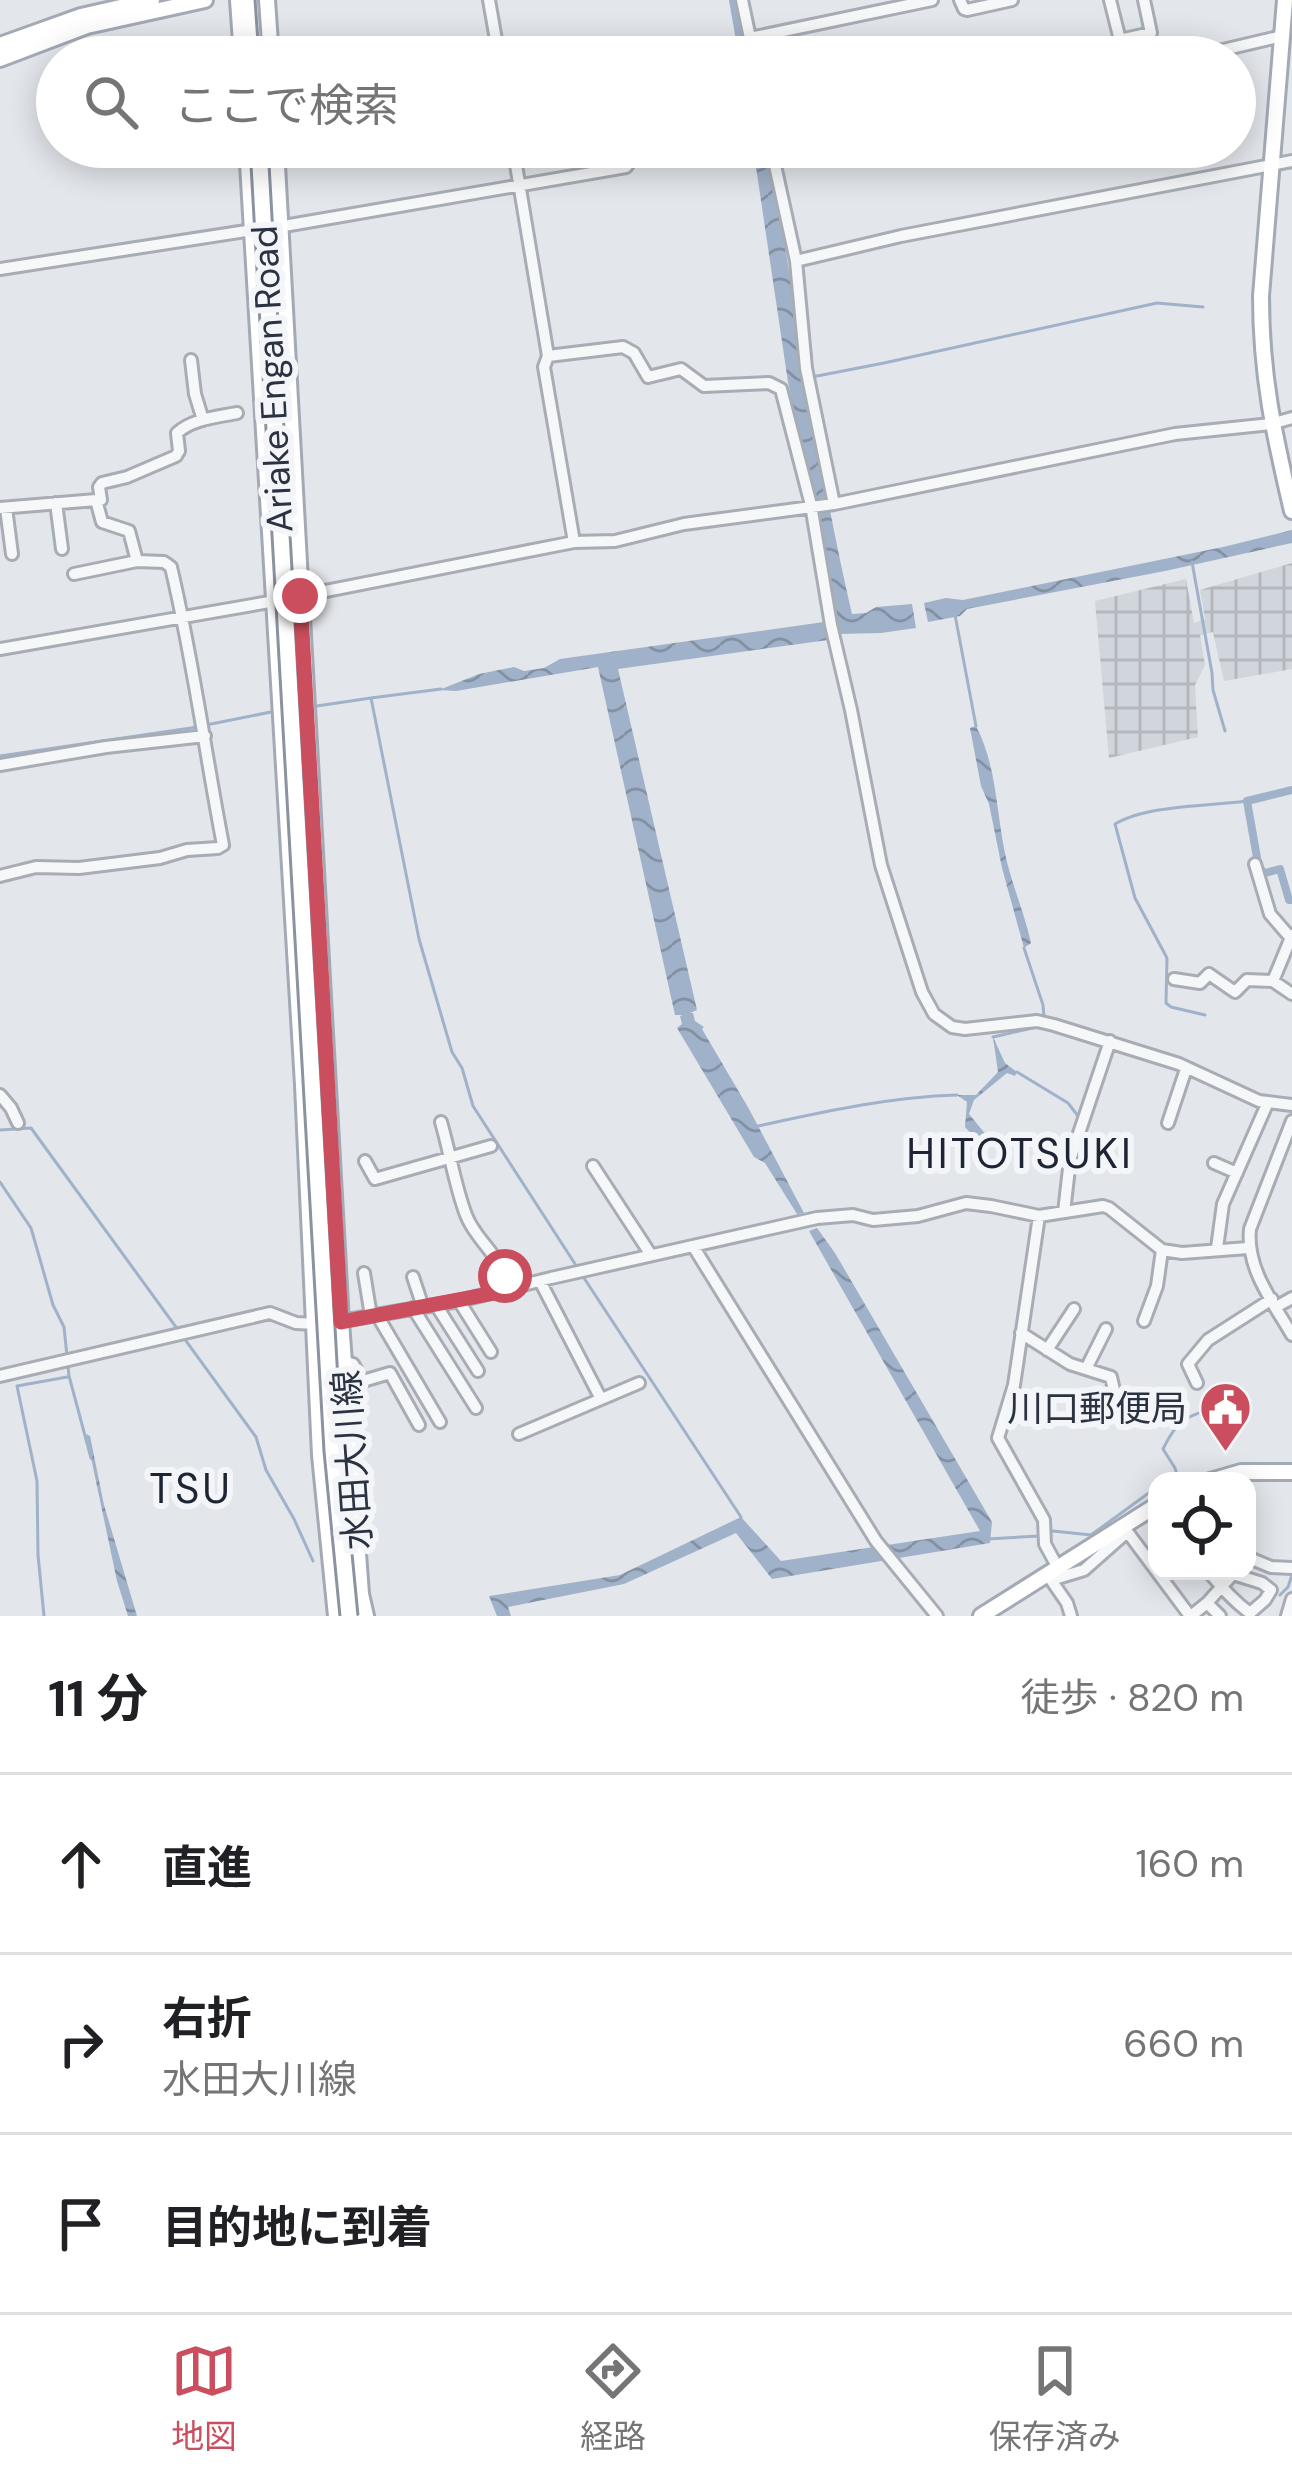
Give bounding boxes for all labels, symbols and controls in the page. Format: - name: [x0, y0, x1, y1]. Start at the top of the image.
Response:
- search box: [36, 36, 1256, 168]
- icon: search: [78, 69, 144, 135]
- text: ここで検索: [174, 76, 399, 135]
- street label: Ariake Engan Road: [240, 224, 304, 534]
- route end: [273, 569, 327, 623]
- district label: HITOTSUKI: [906, 1126, 1134, 1181]
- route start: [478, 1249, 532, 1303]
- street label: 水田大川線: [322, 1369, 382, 1551]
- public building icon: 川口郵便局: [1198, 1380, 1254, 1454]
- place label: 川口郵便局: [1007, 1385, 1187, 1432]
- district label: TSU: [149, 1461, 233, 1516]
- map controls: [1148, 1472, 1256, 1580]
- button: locate: [1148, 1472, 1256, 1580]
- text: 11 分: [48, 1665, 148, 1732]
- text: 徒歩 · 820 m: [1021, 1672, 1244, 1723]
- icon: ahead: [48, 1831, 114, 1897]
- text: 直進: [162, 1838, 252, 1897]
- text: 160 m: [1136, 1838, 1244, 1889]
- text: 右折: [162, 1989, 252, 2048]
- icon: right: [48, 2011, 114, 2077]
- text: 660 m: [1123, 2018, 1244, 2069]
- text: 水田大川線: [162, 2054, 357, 2105]
- icon: arrive: [48, 2191, 114, 2257]
- text: 目的地に到着: [162, 2198, 432, 2257]
- tab: 地図: [171, 2338, 237, 2458]
- tab: 経路: [580, 2338, 646, 2458]
- tab: 保存済み: [989, 2338, 1121, 2458]

